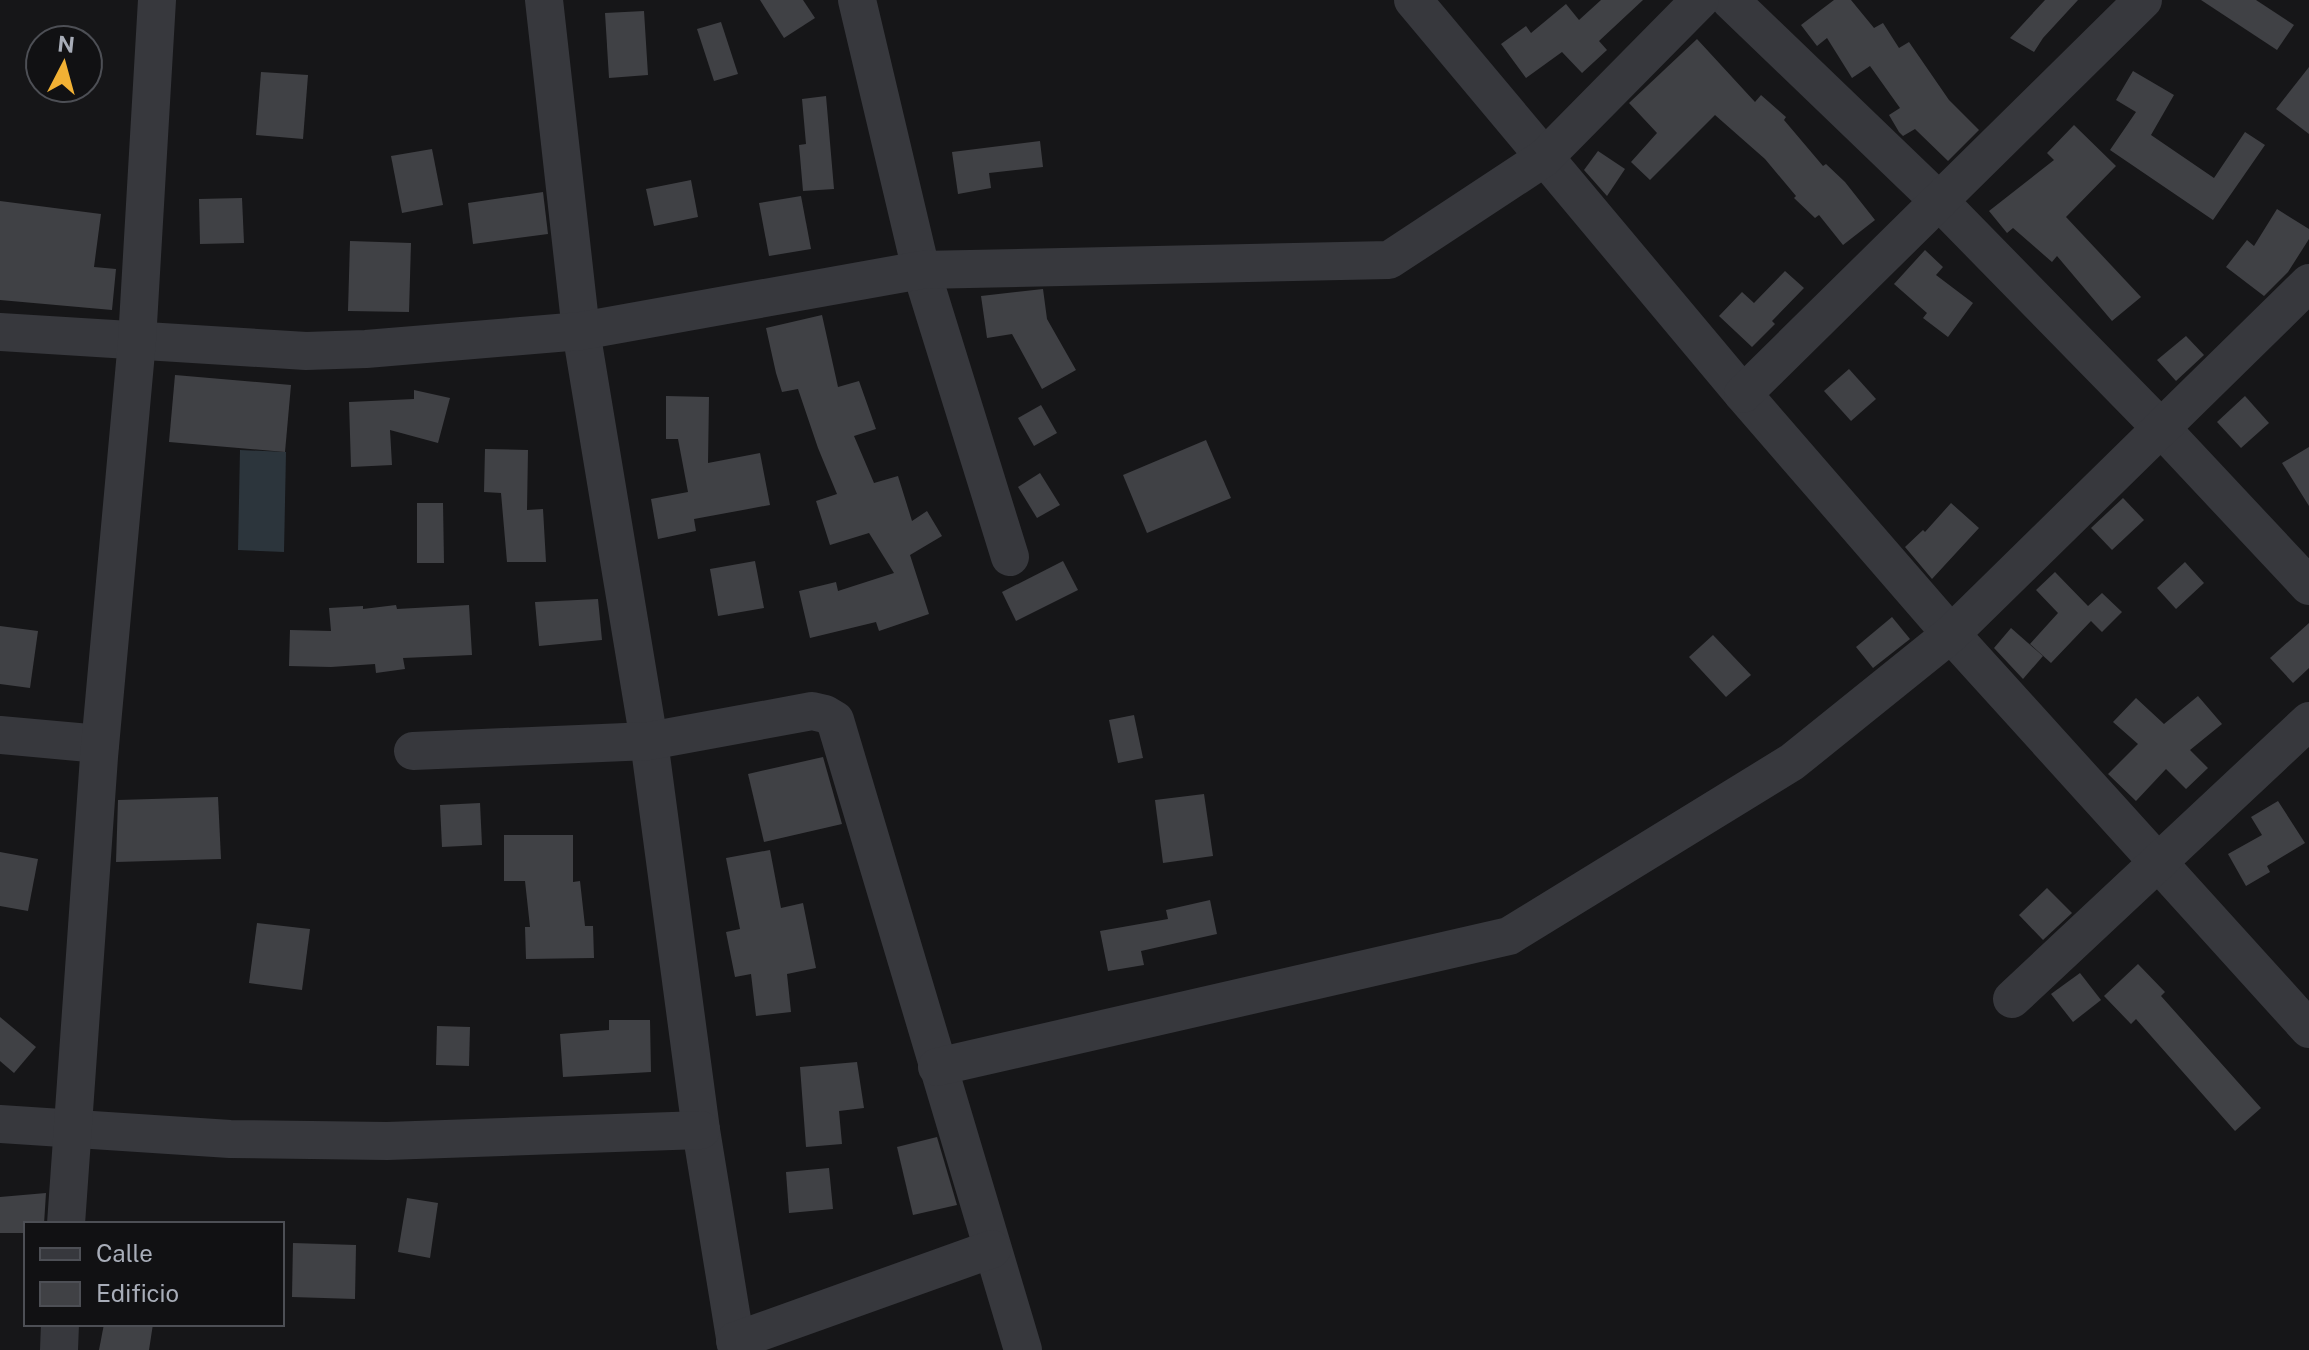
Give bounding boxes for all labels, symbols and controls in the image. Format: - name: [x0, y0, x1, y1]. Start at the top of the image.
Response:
- north arrow: [24, 24, 104, 104]
- text: N: [56, 30, 76, 58]
- legend: [24, 1222, 284, 1326]
- text: Calle: [96, 1239, 153, 1267]
- text: Edificio: [96, 1279, 179, 1307]

